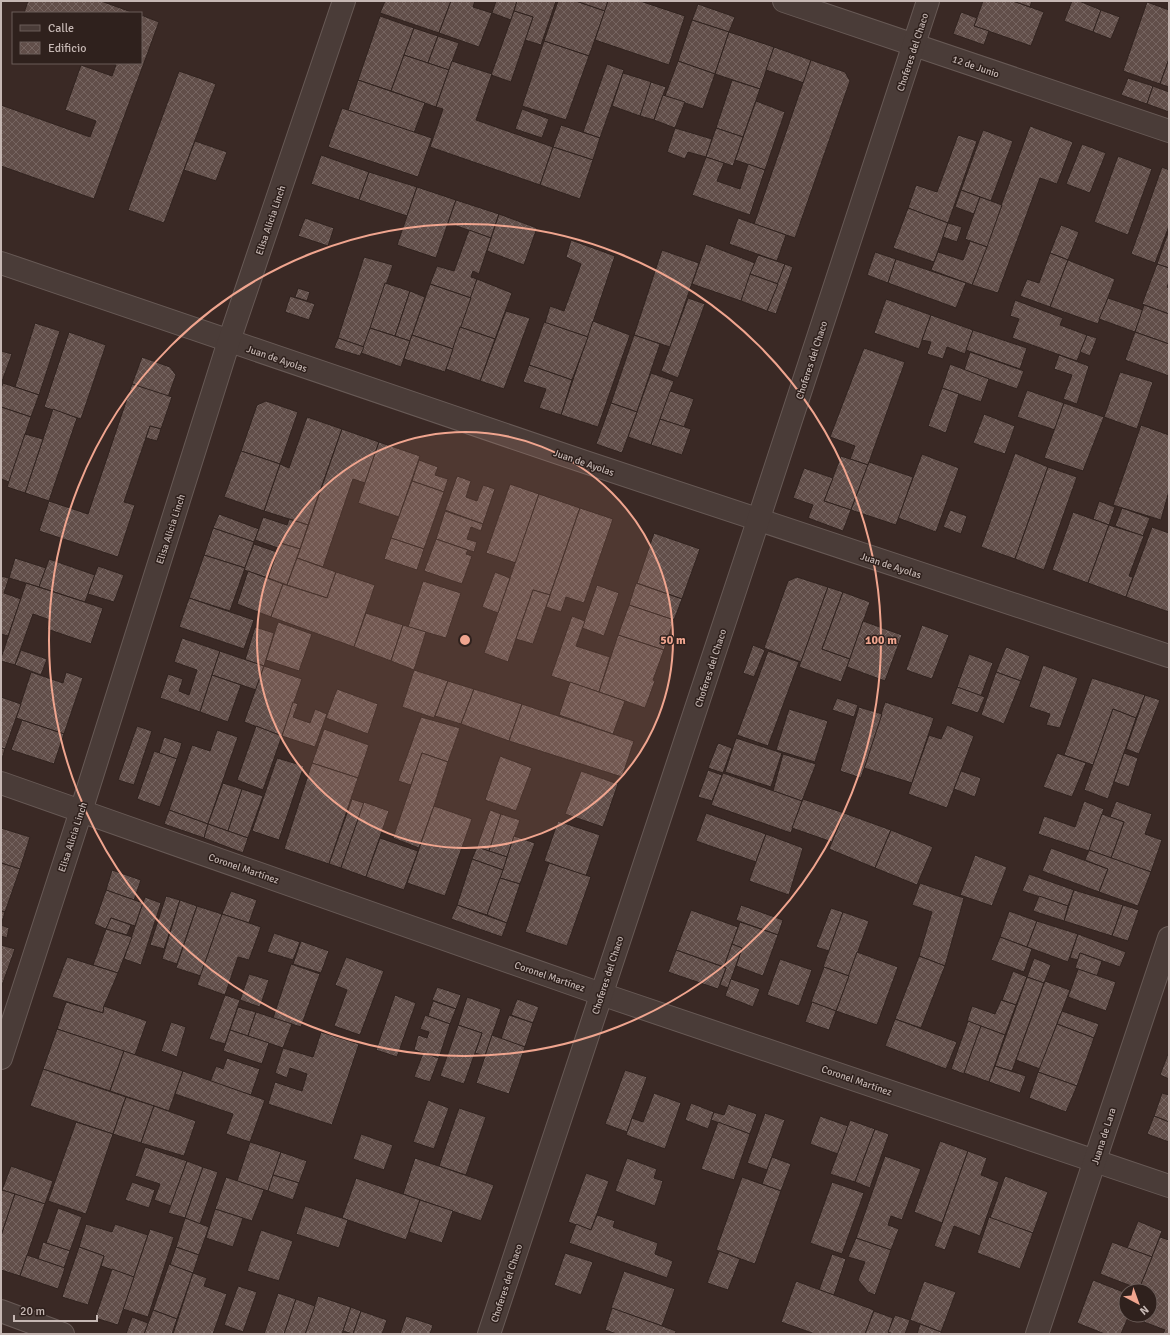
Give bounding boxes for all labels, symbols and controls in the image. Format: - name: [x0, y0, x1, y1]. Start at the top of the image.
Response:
- legend: [12, 12, 142, 64]
- street label: Choferes del Chaco: [895, 12, 931, 93]
- text: Calle: [48, 21, 74, 36]
- text: Edificio: [48, 41, 86, 56]
- street label: 12 de Junio: [951, 53, 1001, 81]
- street label: Elisa Alicia Linch: [253, 184, 288, 257]
- street label: Choferes del Chaco: [794, 320, 830, 401]
- street label: Juan de Ayolas: [245, 343, 309, 375]
- street label: Juan de Ayolas: [552, 447, 616, 479]
- street label: Elisa Alicia Linch: [154, 493, 188, 566]
- street label: Juan de Ayolas: [859, 550, 923, 582]
- street label: Choferes del Chaco: [693, 628, 729, 709]
- centre of rings: [458, 633, 472, 647]
- text: 50 m: [660, 633, 686, 648]
- text: 100 m: [865, 633, 897, 648]
- street label: Elisa Alicia Linch: [56, 801, 90, 874]
- street label: Coronel Martínez: [207, 851, 281, 887]
- street label: Choferes del Chaco: [590, 935, 626, 1016]
- street label: Coronel Martínez: [513, 959, 587, 995]
- street label: Coronel Martínez: [820, 1063, 894, 1099]
- street label: Juana de Lara: [1089, 1106, 1119, 1166]
- street label: Choferes del Chaco: [489, 1243, 525, 1324]
- north arrow: [1118, 1283, 1158, 1323]
- scale bar: [14, 1297, 97, 1323]
- text: N: [1137, 1303, 1151, 1318]
- text: 20 m: [20, 1304, 45, 1319]

